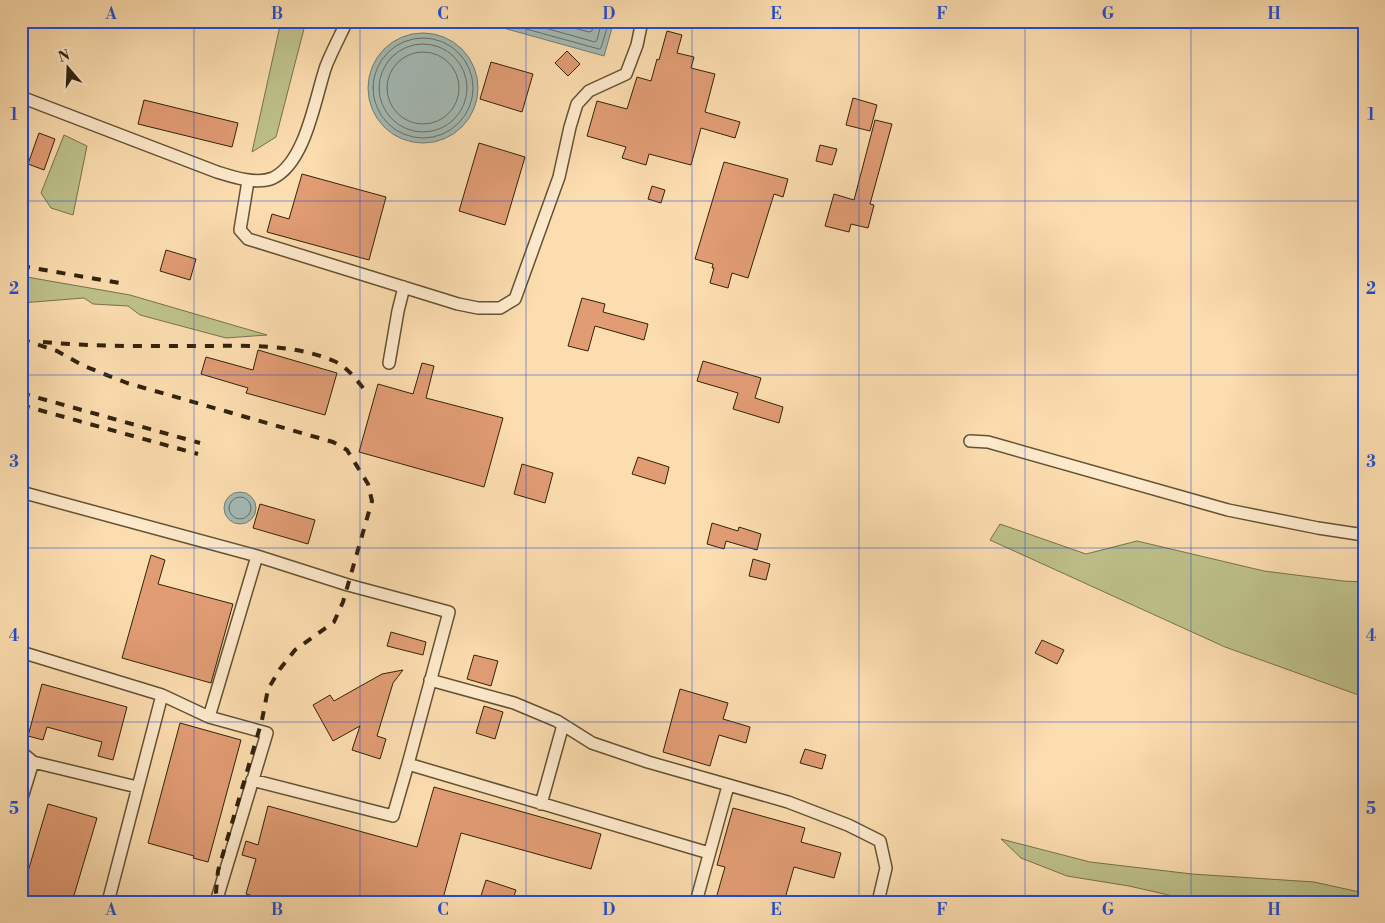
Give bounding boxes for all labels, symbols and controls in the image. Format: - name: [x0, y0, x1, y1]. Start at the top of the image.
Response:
- text: A: [104, 4, 117, 24]
- text: B: [271, 4, 283, 24]
- text: C: [437, 4, 449, 24]
- text: D: [603, 4, 616, 24]
- text: E: [770, 4, 782, 24]
- text: F: [936, 4, 948, 24]
- text: G: [1102, 4, 1115, 24]
- text: H: [1267, 4, 1281, 24]
- north arrow: [42, 42, 92, 92]
- text: N: [56, 46, 72, 67]
- text: 1: [10, 105, 18, 125]
- text: 1: [1367, 105, 1375, 125]
- text: 2: [9, 279, 19, 299]
- text: 2: [1366, 279, 1376, 299]
- text: 3: [9, 452, 19, 472]
- text: 3: [1366, 452, 1376, 472]
- text: 4: [9, 626, 20, 646]
- text: 4: [1366, 626, 1377, 646]
- text: 5: [9, 799, 19, 819]
- text: 5: [1366, 799, 1376, 819]
- text: A: [104, 900, 117, 920]
- text: B: [271, 900, 283, 920]
- text: C: [437, 900, 449, 920]
- text: D: [603, 900, 616, 920]
- text: E: [770, 900, 782, 920]
- text: F: [936, 900, 948, 920]
- text: G: [1102, 900, 1115, 920]
- text: H: [1267, 900, 1281, 920]

